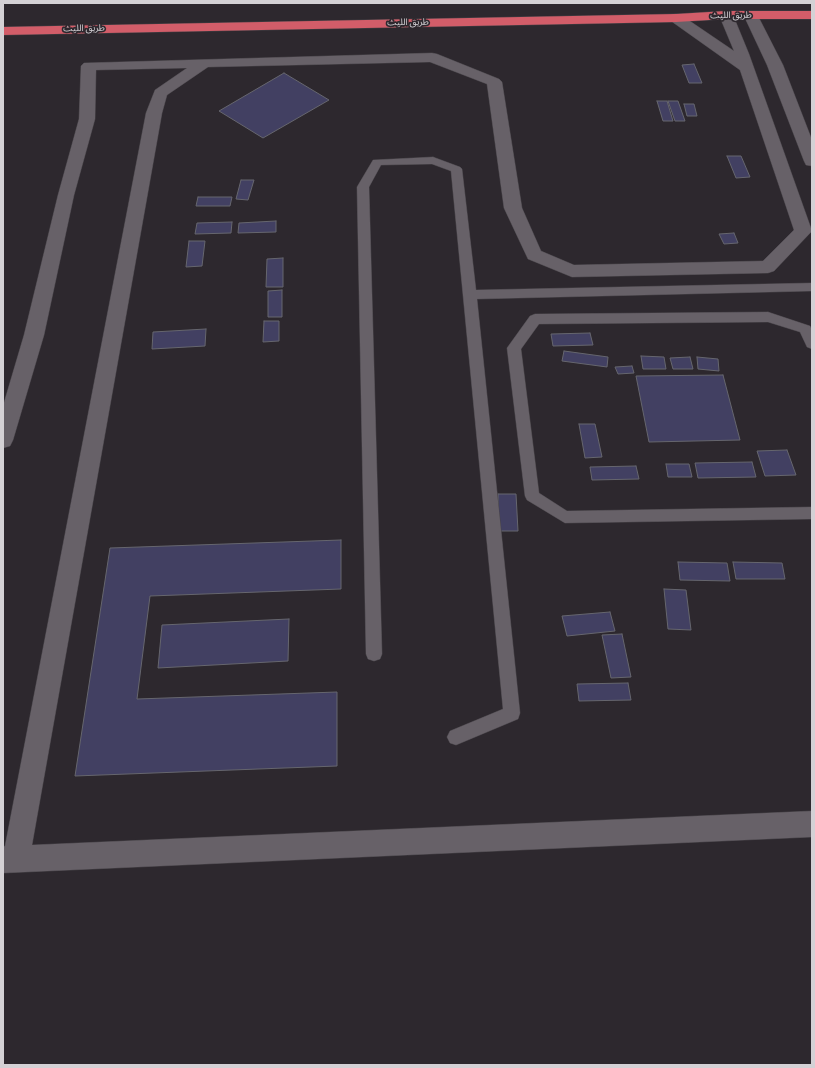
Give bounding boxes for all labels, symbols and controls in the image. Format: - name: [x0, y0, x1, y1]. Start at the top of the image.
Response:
- street label: طريق الليث: [710, 10, 752, 22]
- street label: طريق الليث: [387, 17, 429, 29]
- street label: طريق الليث: [63, 23, 105, 35]

